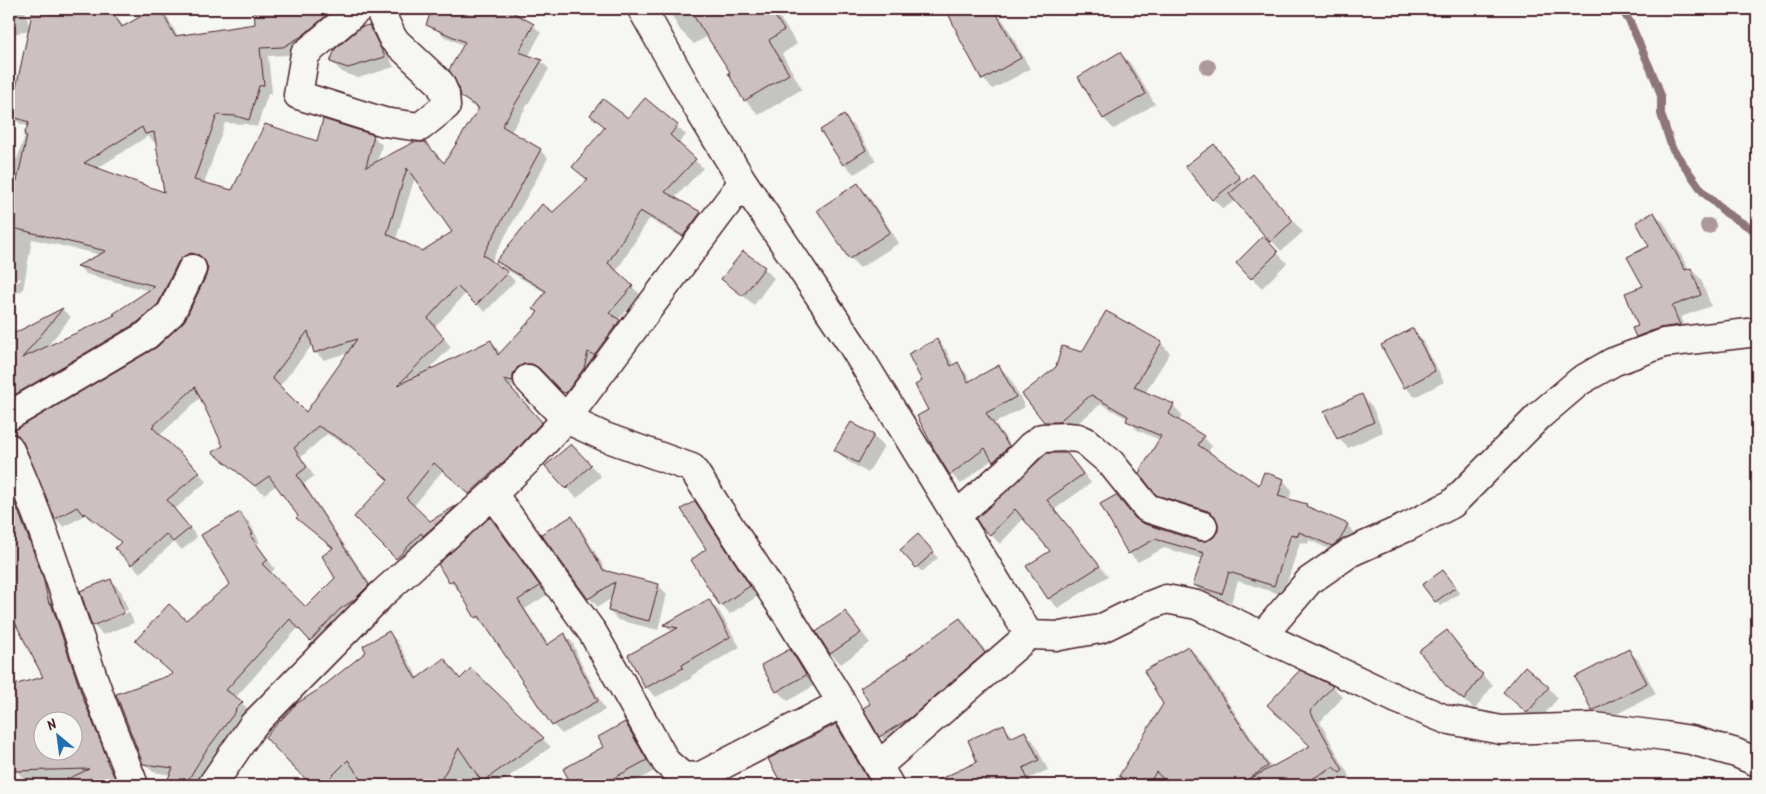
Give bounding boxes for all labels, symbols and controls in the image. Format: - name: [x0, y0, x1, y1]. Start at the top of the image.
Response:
- north arrow: [32, 712, 82, 762]
- text: N: [43, 714, 62, 737]

